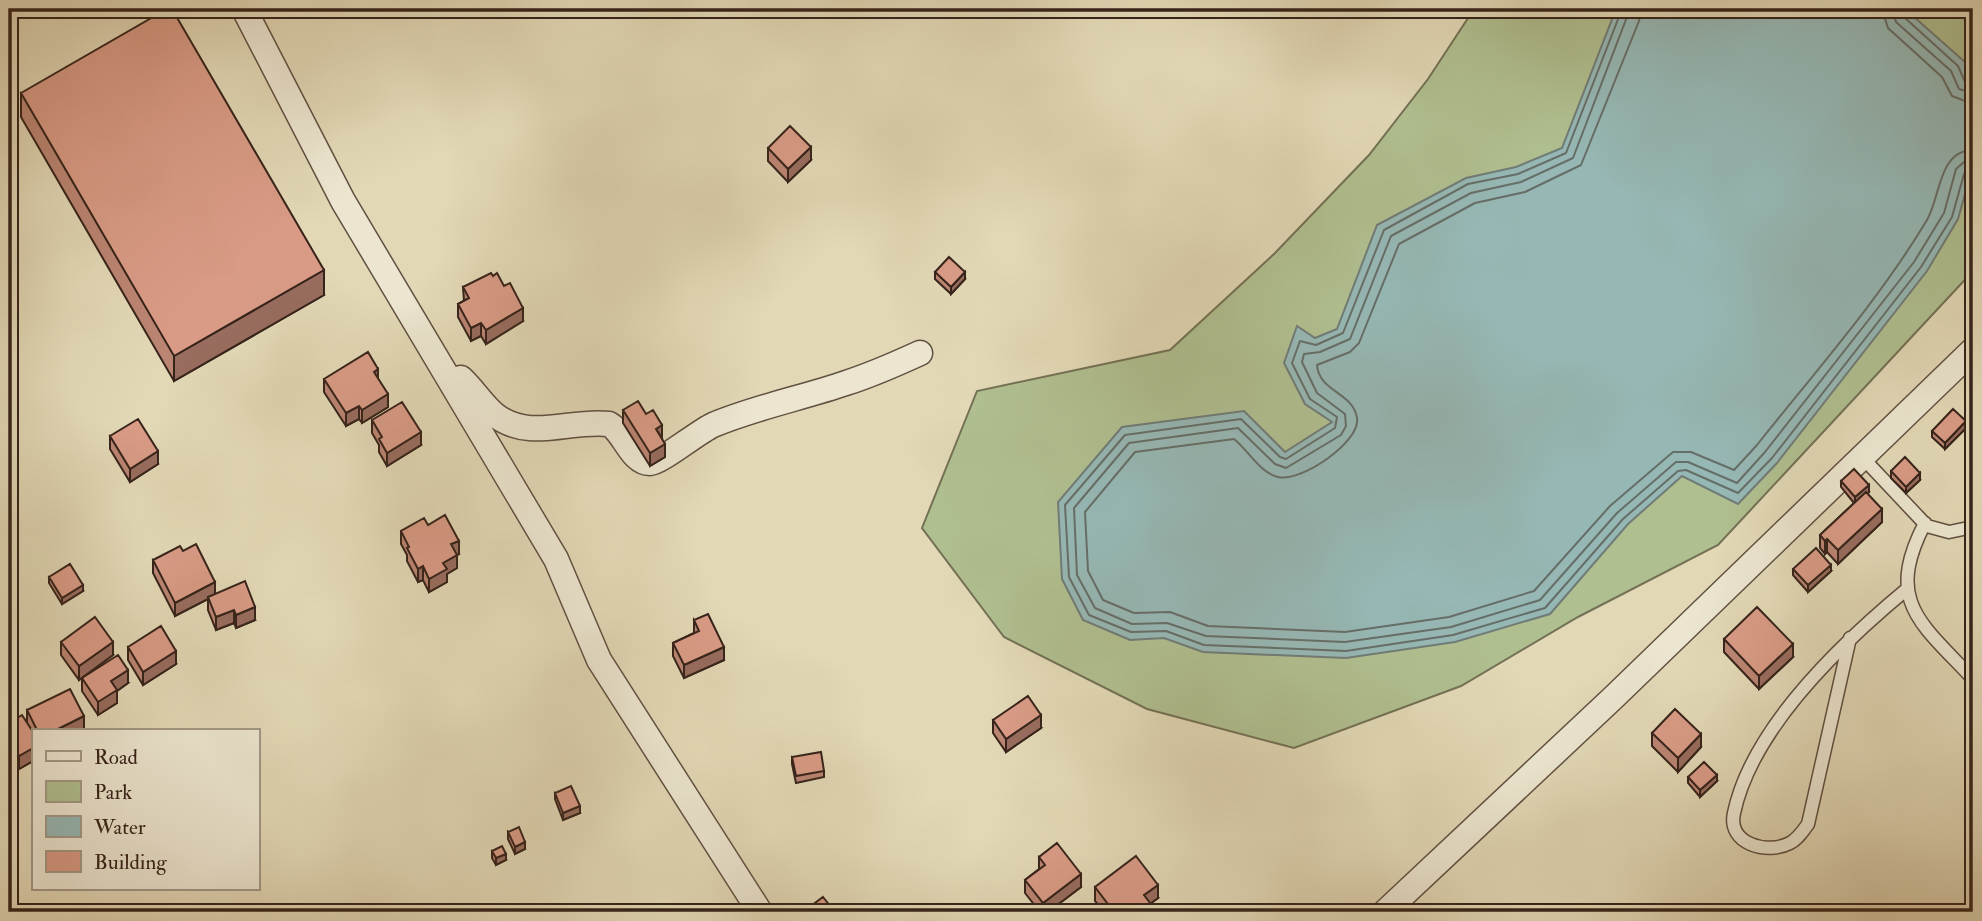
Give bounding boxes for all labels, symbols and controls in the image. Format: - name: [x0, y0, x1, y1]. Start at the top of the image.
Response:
- legend: [32, 729, 259, 890]
- text: Road: [94, 744, 139, 771]
- text: Park: [94, 779, 132, 806]
- text: Water: [93, 814, 146, 841]
- text: Building: [94, 849, 167, 876]

